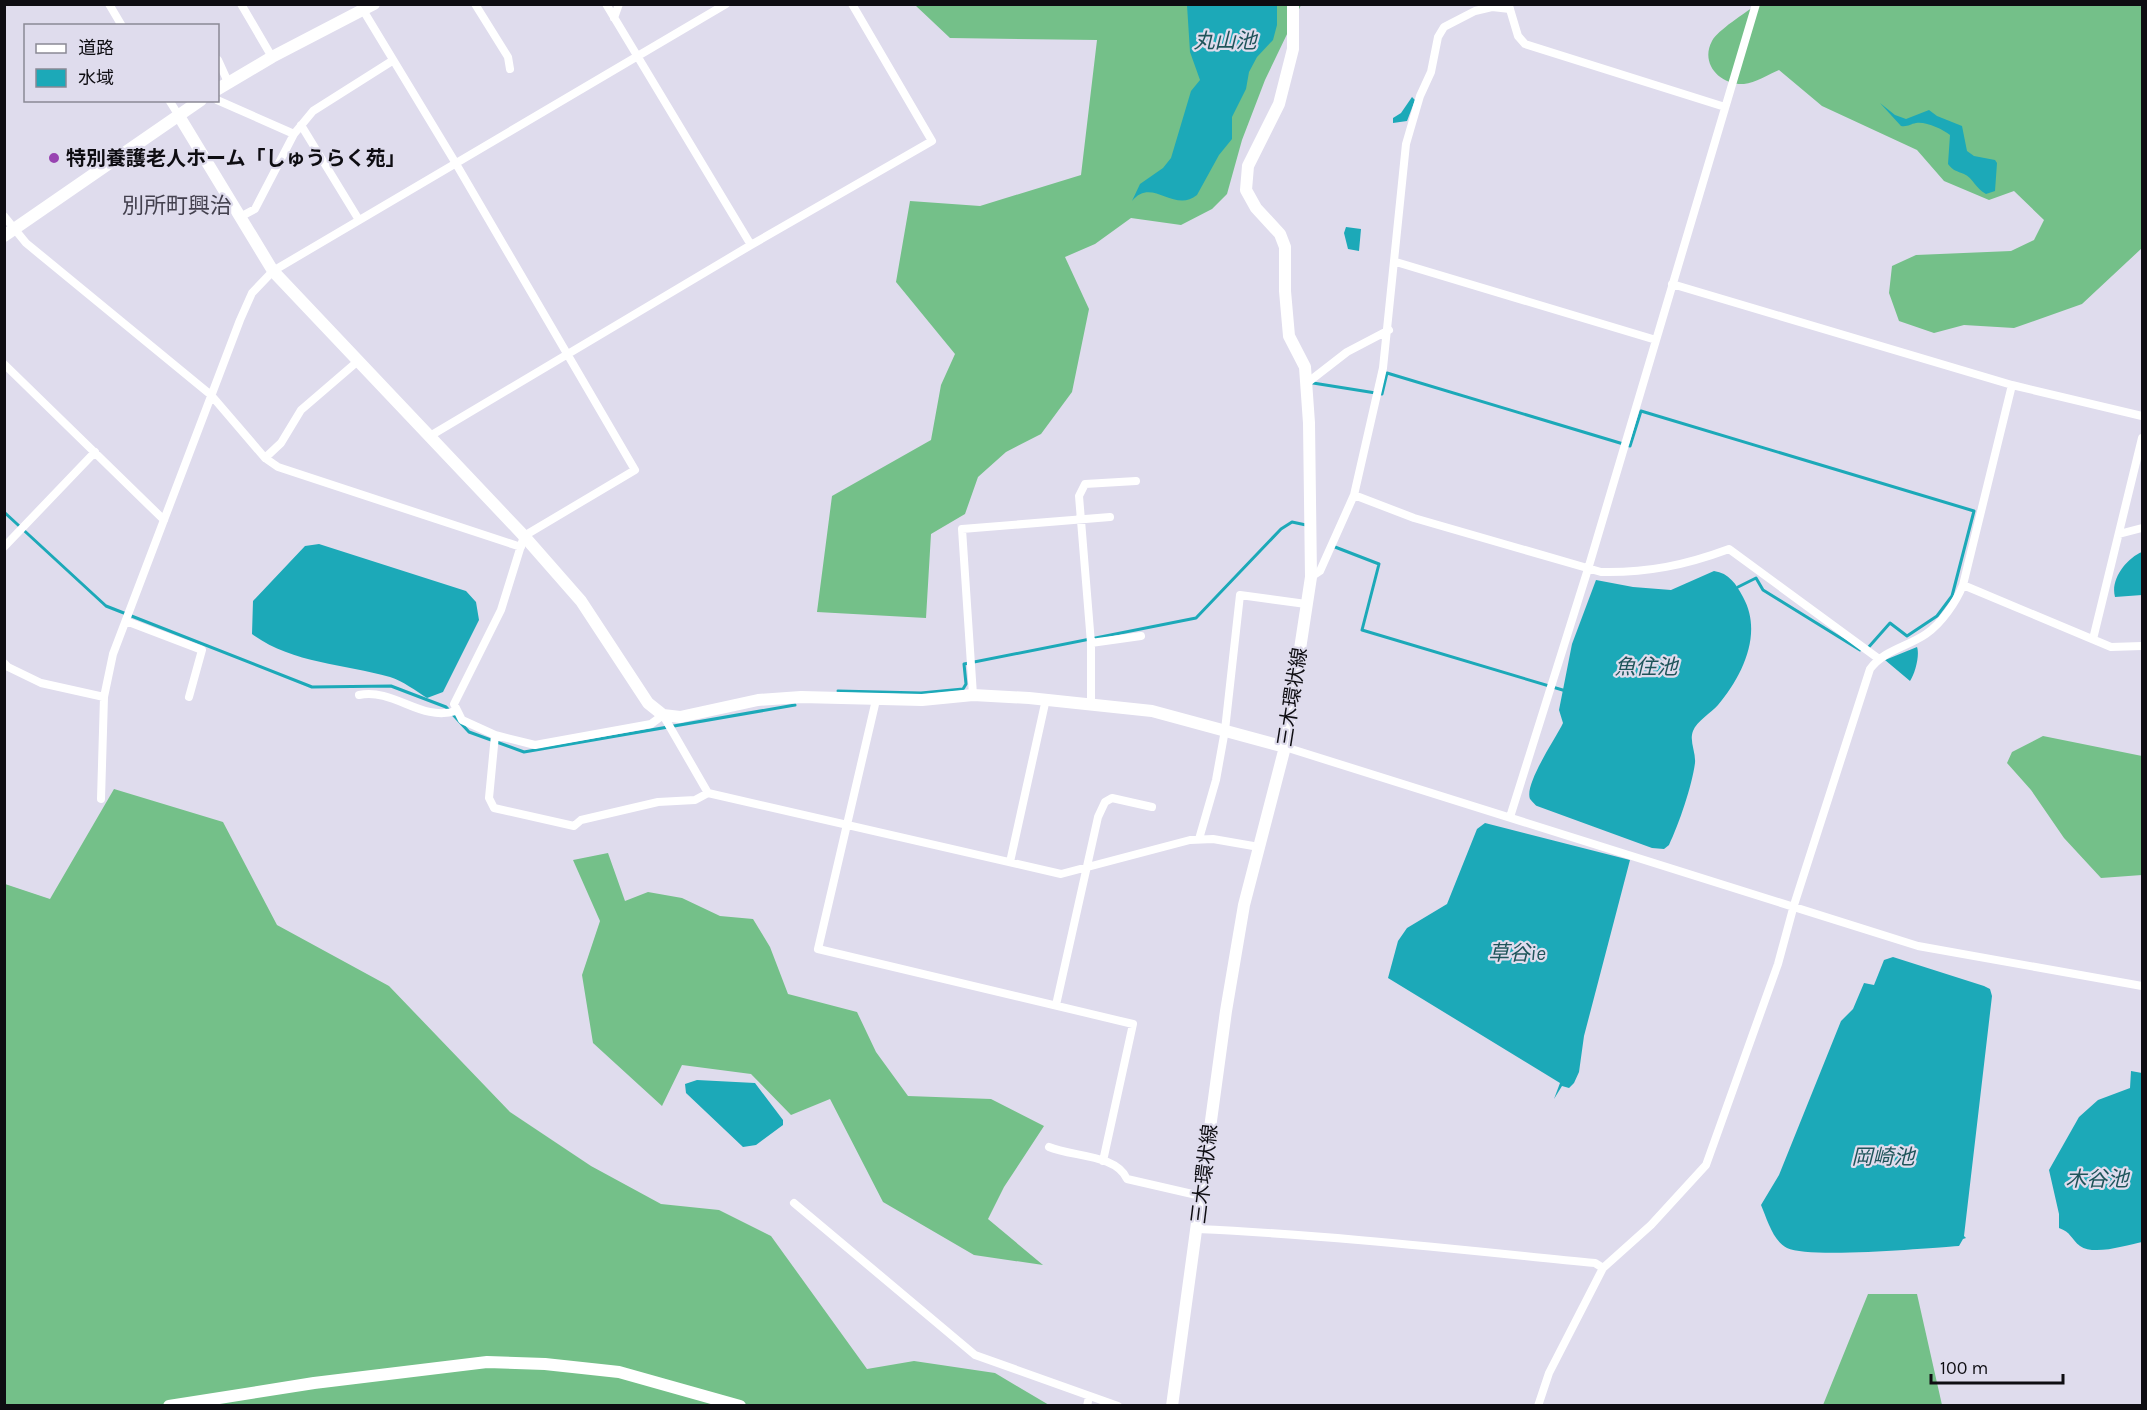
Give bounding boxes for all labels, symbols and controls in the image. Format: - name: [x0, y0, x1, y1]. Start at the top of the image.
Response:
- legend: [24, 24, 219, 102]
- water label: 丸山池: [1194, 29, 1258, 53]
- text: 道路: [78, 37, 114, 59]
- text: 水域: [78, 67, 114, 89]
- place label: 特別養護老人ホーム「しゅうらく苑」: [66, 147, 405, 170]
- marker: 特別養護老人ホーム「しゅうらく苑」: [47, 151, 61, 165]
- district label: 別所町興治: [122, 193, 232, 219]
- street label: 三木環状線: [1273, 646, 1312, 748]
- water label: 魚住池: [1615, 655, 1679, 679]
- water label: 草谷ie: [1488, 941, 1546, 965]
- street label: 三木環状線: [1187, 1123, 1222, 1225]
- water label: 岡崎池: [1852, 1145, 1916, 1169]
- water label: 木谷池: [2066, 1167, 2130, 1191]
- scale bar: [1931, 1347, 2063, 1385]
- text: 100 m: [1940, 1357, 1988, 1379]

